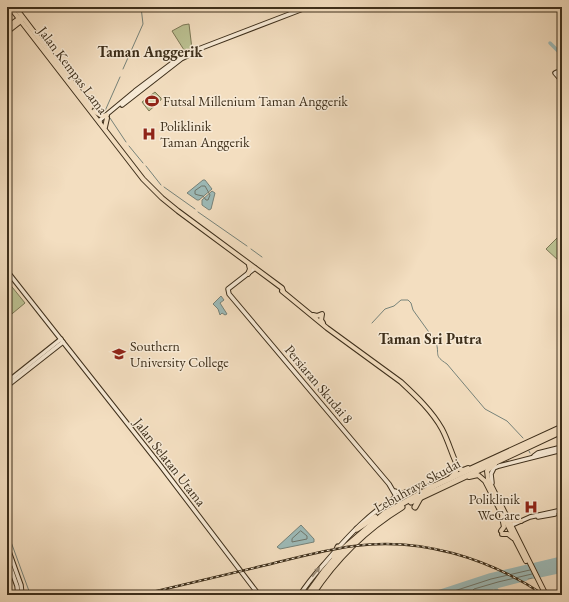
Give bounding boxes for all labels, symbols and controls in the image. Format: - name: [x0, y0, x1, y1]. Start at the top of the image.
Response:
- street label: Jalan Kempas Lama: [33, 22, 112, 118]
- district label: Taman Anggerik: [97, 42, 204, 61]
- place label: Futsal Millenium Taman Anggerik: [163, 92, 348, 110]
- sports icon: Futsal Millenium Taman Anggerik: [144, 93, 160, 109]
- place label: Poliklinik Taman Anggerik: [160, 117, 250, 151]
- hospital icon: Poliklinik Taman Anggerik: [141, 126, 157, 142]
- district label: Taman Sri Putra: [378, 329, 482, 348]
- place label: Southern University College: [130, 337, 229, 371]
- street label: Persiaran Skudai 8: [281, 341, 357, 427]
- school or university icon: Southern University College: [111, 346, 127, 362]
- street label: Jalan Selatan Utama: [129, 413, 210, 510]
- street label: Lebuhraya Skudai: [370, 453, 464, 516]
- place label: Poliklinik WeCare: [469, 490, 521, 524]
- hospital icon: Poliklinik WeCare: [523, 499, 539, 515]
- one-way arrow: [312, 567, 321, 578]

